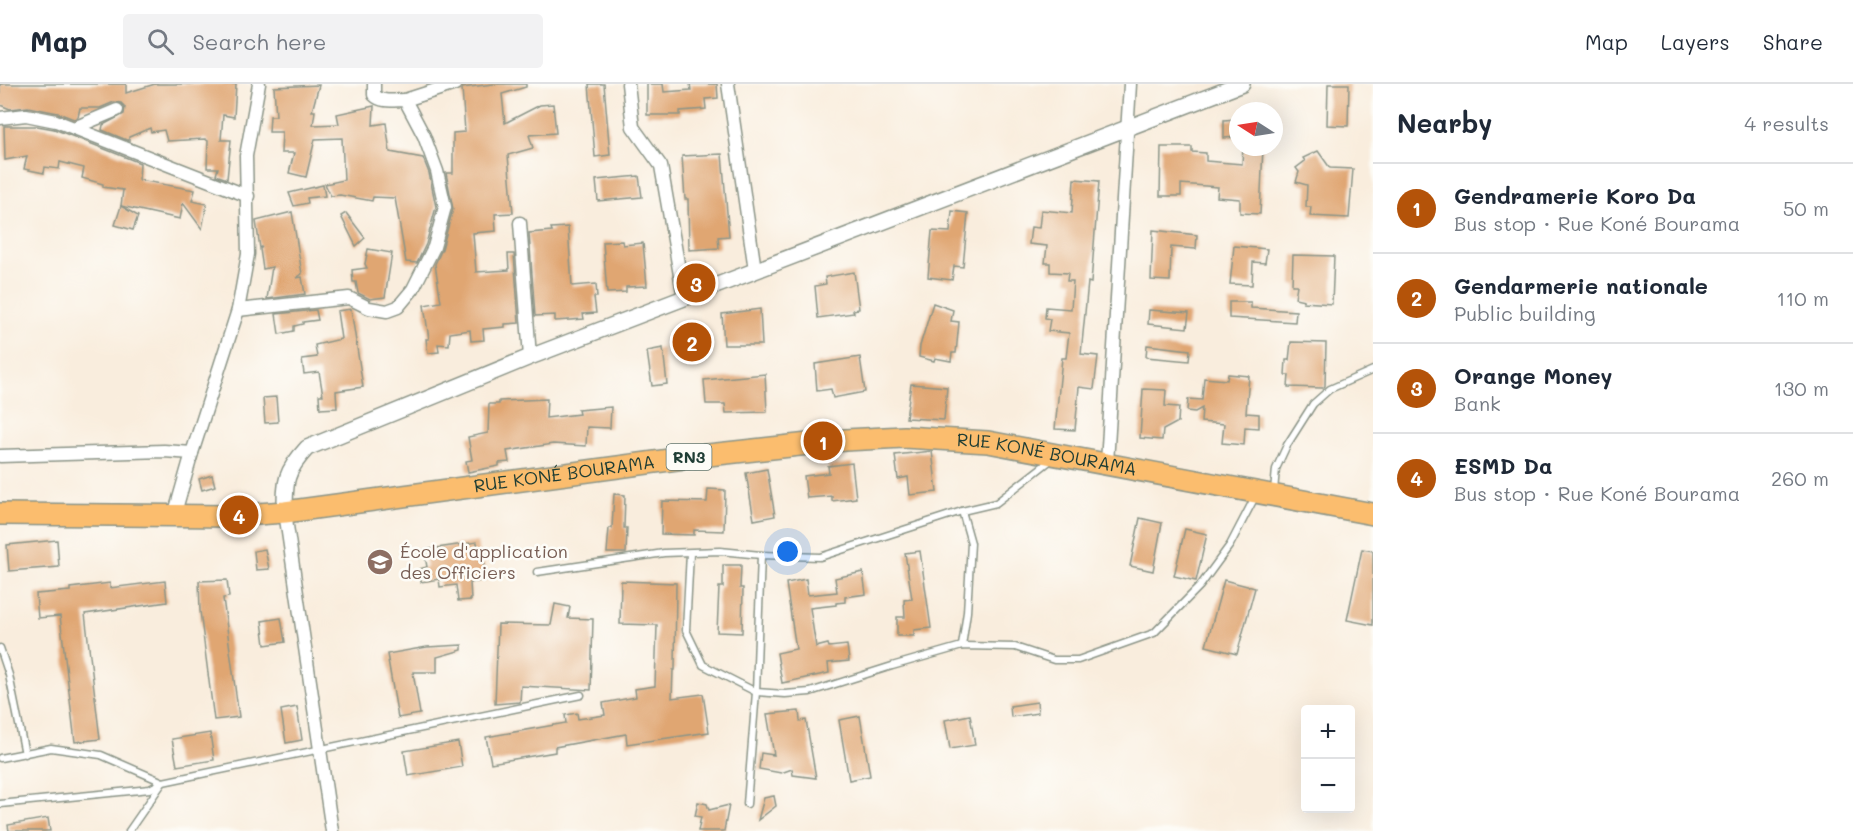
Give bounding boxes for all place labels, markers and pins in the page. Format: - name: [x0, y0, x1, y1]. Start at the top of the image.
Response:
- pin: 3: [676, 260, 716, 306]
- pin: 2: [672, 320, 712, 364]
- pin: 1: [804, 418, 842, 464]
- pin: 4: [220, 492, 258, 538]
- place label: École d'application des Officiers: [400, 539, 568, 584]
- school or university icon: École d'application des Officiers: [365, 547, 395, 577]

